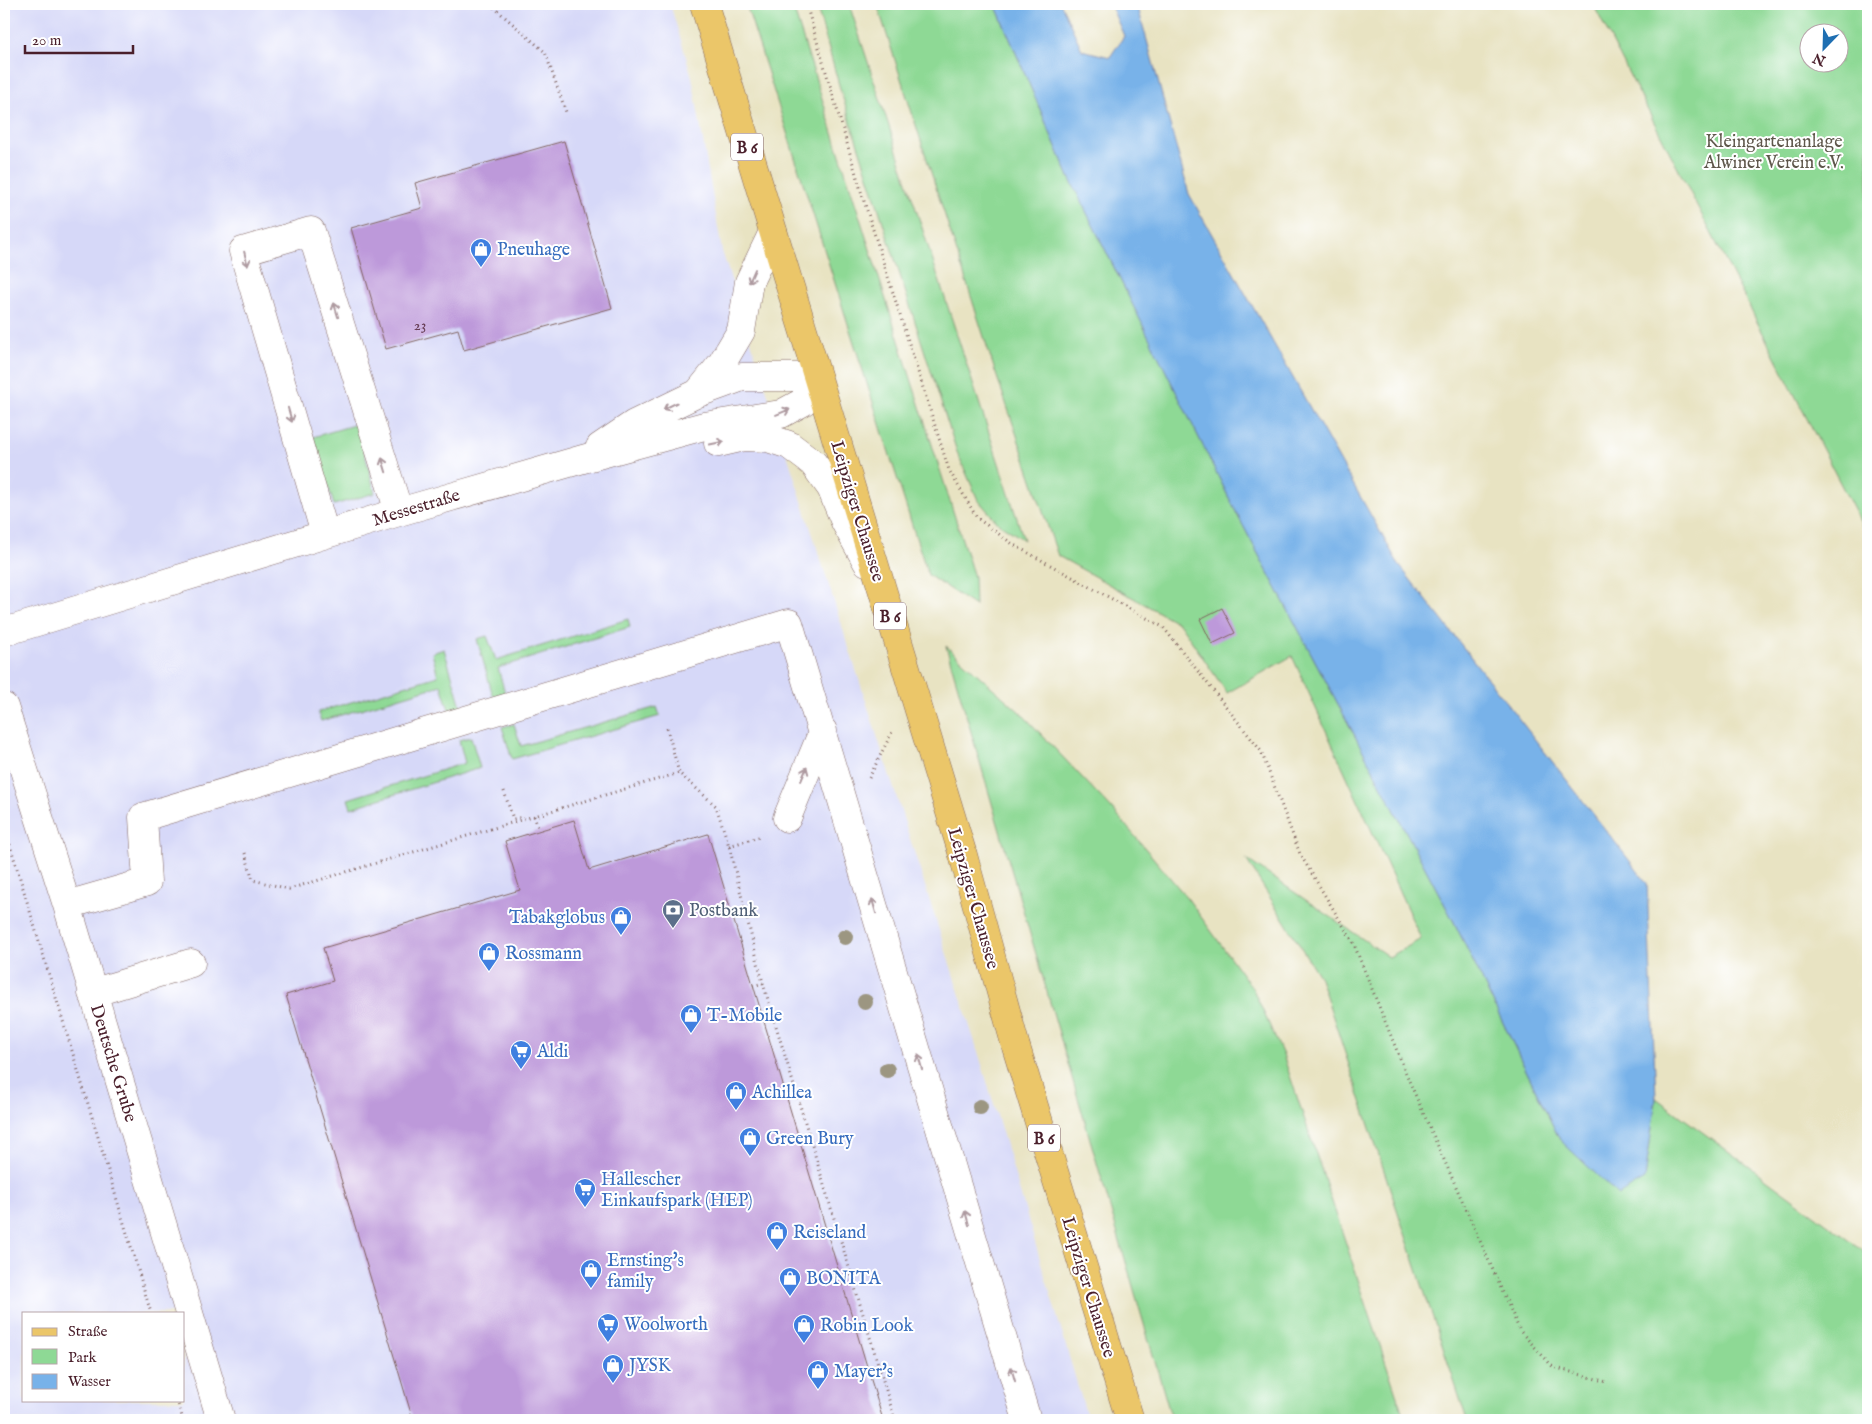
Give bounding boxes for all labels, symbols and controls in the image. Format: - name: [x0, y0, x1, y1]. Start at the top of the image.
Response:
- scale bar: [25, 22, 132, 54]
- north arrow: [1800, 22, 1850, 72]
- text: 20 m: [32, 31, 62, 50]
- text: N: [1810, 48, 1829, 70]
- park label: Kleingartenanlage Alwiner Verein e.V.: [1703, 131, 1844, 175]
- road number: B 6: [731, 134, 763, 160]
- shop icon: Pneuhage: [469, 237, 493, 268]
- place label: Pneuhage: [497, 239, 570, 262]
- one-way arrow: [241, 250, 251, 266]
- one-way arrow: [746, 268, 756, 283]
- one-way arrow: [330, 303, 340, 319]
- house number: 23: [414, 316, 426, 335]
- one-way arrow: [663, 402, 678, 412]
- one-way arrow: [286, 406, 296, 422]
- one-way arrow: [775, 406, 790, 416]
- one-way arrow: [709, 437, 725, 447]
- street label: Leipziger Chaussee: [824, 438, 889, 585]
- one-way arrow: [379, 458, 389, 474]
- street label: Messestraße: [370, 484, 463, 533]
- road number: B 6: [874, 602, 906, 630]
- one-way arrow: [799, 767, 809, 782]
- street label: Leipziger Chaussee: [941, 825, 1004, 972]
- bank icon: Postbank: [661, 898, 685, 929]
- one-way arrow: [869, 898, 879, 914]
- place label: Postbank: [689, 900, 758, 923]
- shop icon: Tabakglobus: [609, 905, 633, 936]
- place label: Tabakglobus: [509, 907, 605, 930]
- shop icon: Rossmann: [477, 941, 501, 972]
- place label: Rossmann: [505, 943, 582, 966]
- street label: Deutsche Grube: [84, 1002, 141, 1125]
- shop icon: T-Mobile: [679, 1003, 703, 1034]
- place label: T-Mobile: [707, 1005, 782, 1028]
- supermarket icon: Aldi: [509, 1039, 533, 1070]
- place label: Aldi: [536, 1041, 569, 1064]
- one-way arrow: [915, 1054, 925, 1070]
- shop icon: Achillea: [724, 1080, 748, 1111]
- place label: Achillea: [751, 1082, 812, 1105]
- road number: B 6: [1028, 1124, 1060, 1152]
- shop icon: Green Bury: [738, 1126, 762, 1157]
- place label: Green Bury: [766, 1128, 854, 1151]
- place label: Hallescher Einkaufspark (HEP): [601, 1169, 753, 1213]
- supermarket icon: Hallescher Einkaufspark (HEP): [573, 1177, 597, 1208]
- one-way arrow: [961, 1210, 971, 1226]
- street label: Leipziger Chaussee: [1055, 1214, 1120, 1361]
- shop icon: Reiseland: [765, 1220, 789, 1251]
- place label: Reiseland: [793, 1222, 867, 1245]
- place label: Ernsting's family: [607, 1250, 684, 1294]
- shop icon: Ernsting's family: [579, 1258, 603, 1289]
- shop icon: BONITA: [778, 1266, 802, 1297]
- place label: BONITA: [806, 1268, 882, 1291]
- legend: [22, 1312, 185, 1402]
- supermarket icon: Woolworth: [596, 1312, 620, 1343]
- shop icon: Robin Look: [792, 1313, 816, 1344]
- place label: Woolworth: [624, 1314, 708, 1337]
- place label: Robin Look: [820, 1315, 913, 1338]
- text: Straße: [68, 1322, 108, 1341]
- text: Park: [68, 1348, 98, 1367]
- shop icon: JYSK: [601, 1353, 625, 1384]
- place label: JYSK: [627, 1355, 672, 1378]
- shop icon: Mayer's: [806, 1359, 830, 1390]
- place label: Mayer's: [834, 1361, 893, 1384]
- one-way arrow: [1007, 1366, 1017, 1382]
- text: Wasser: [68, 1372, 111, 1391]

